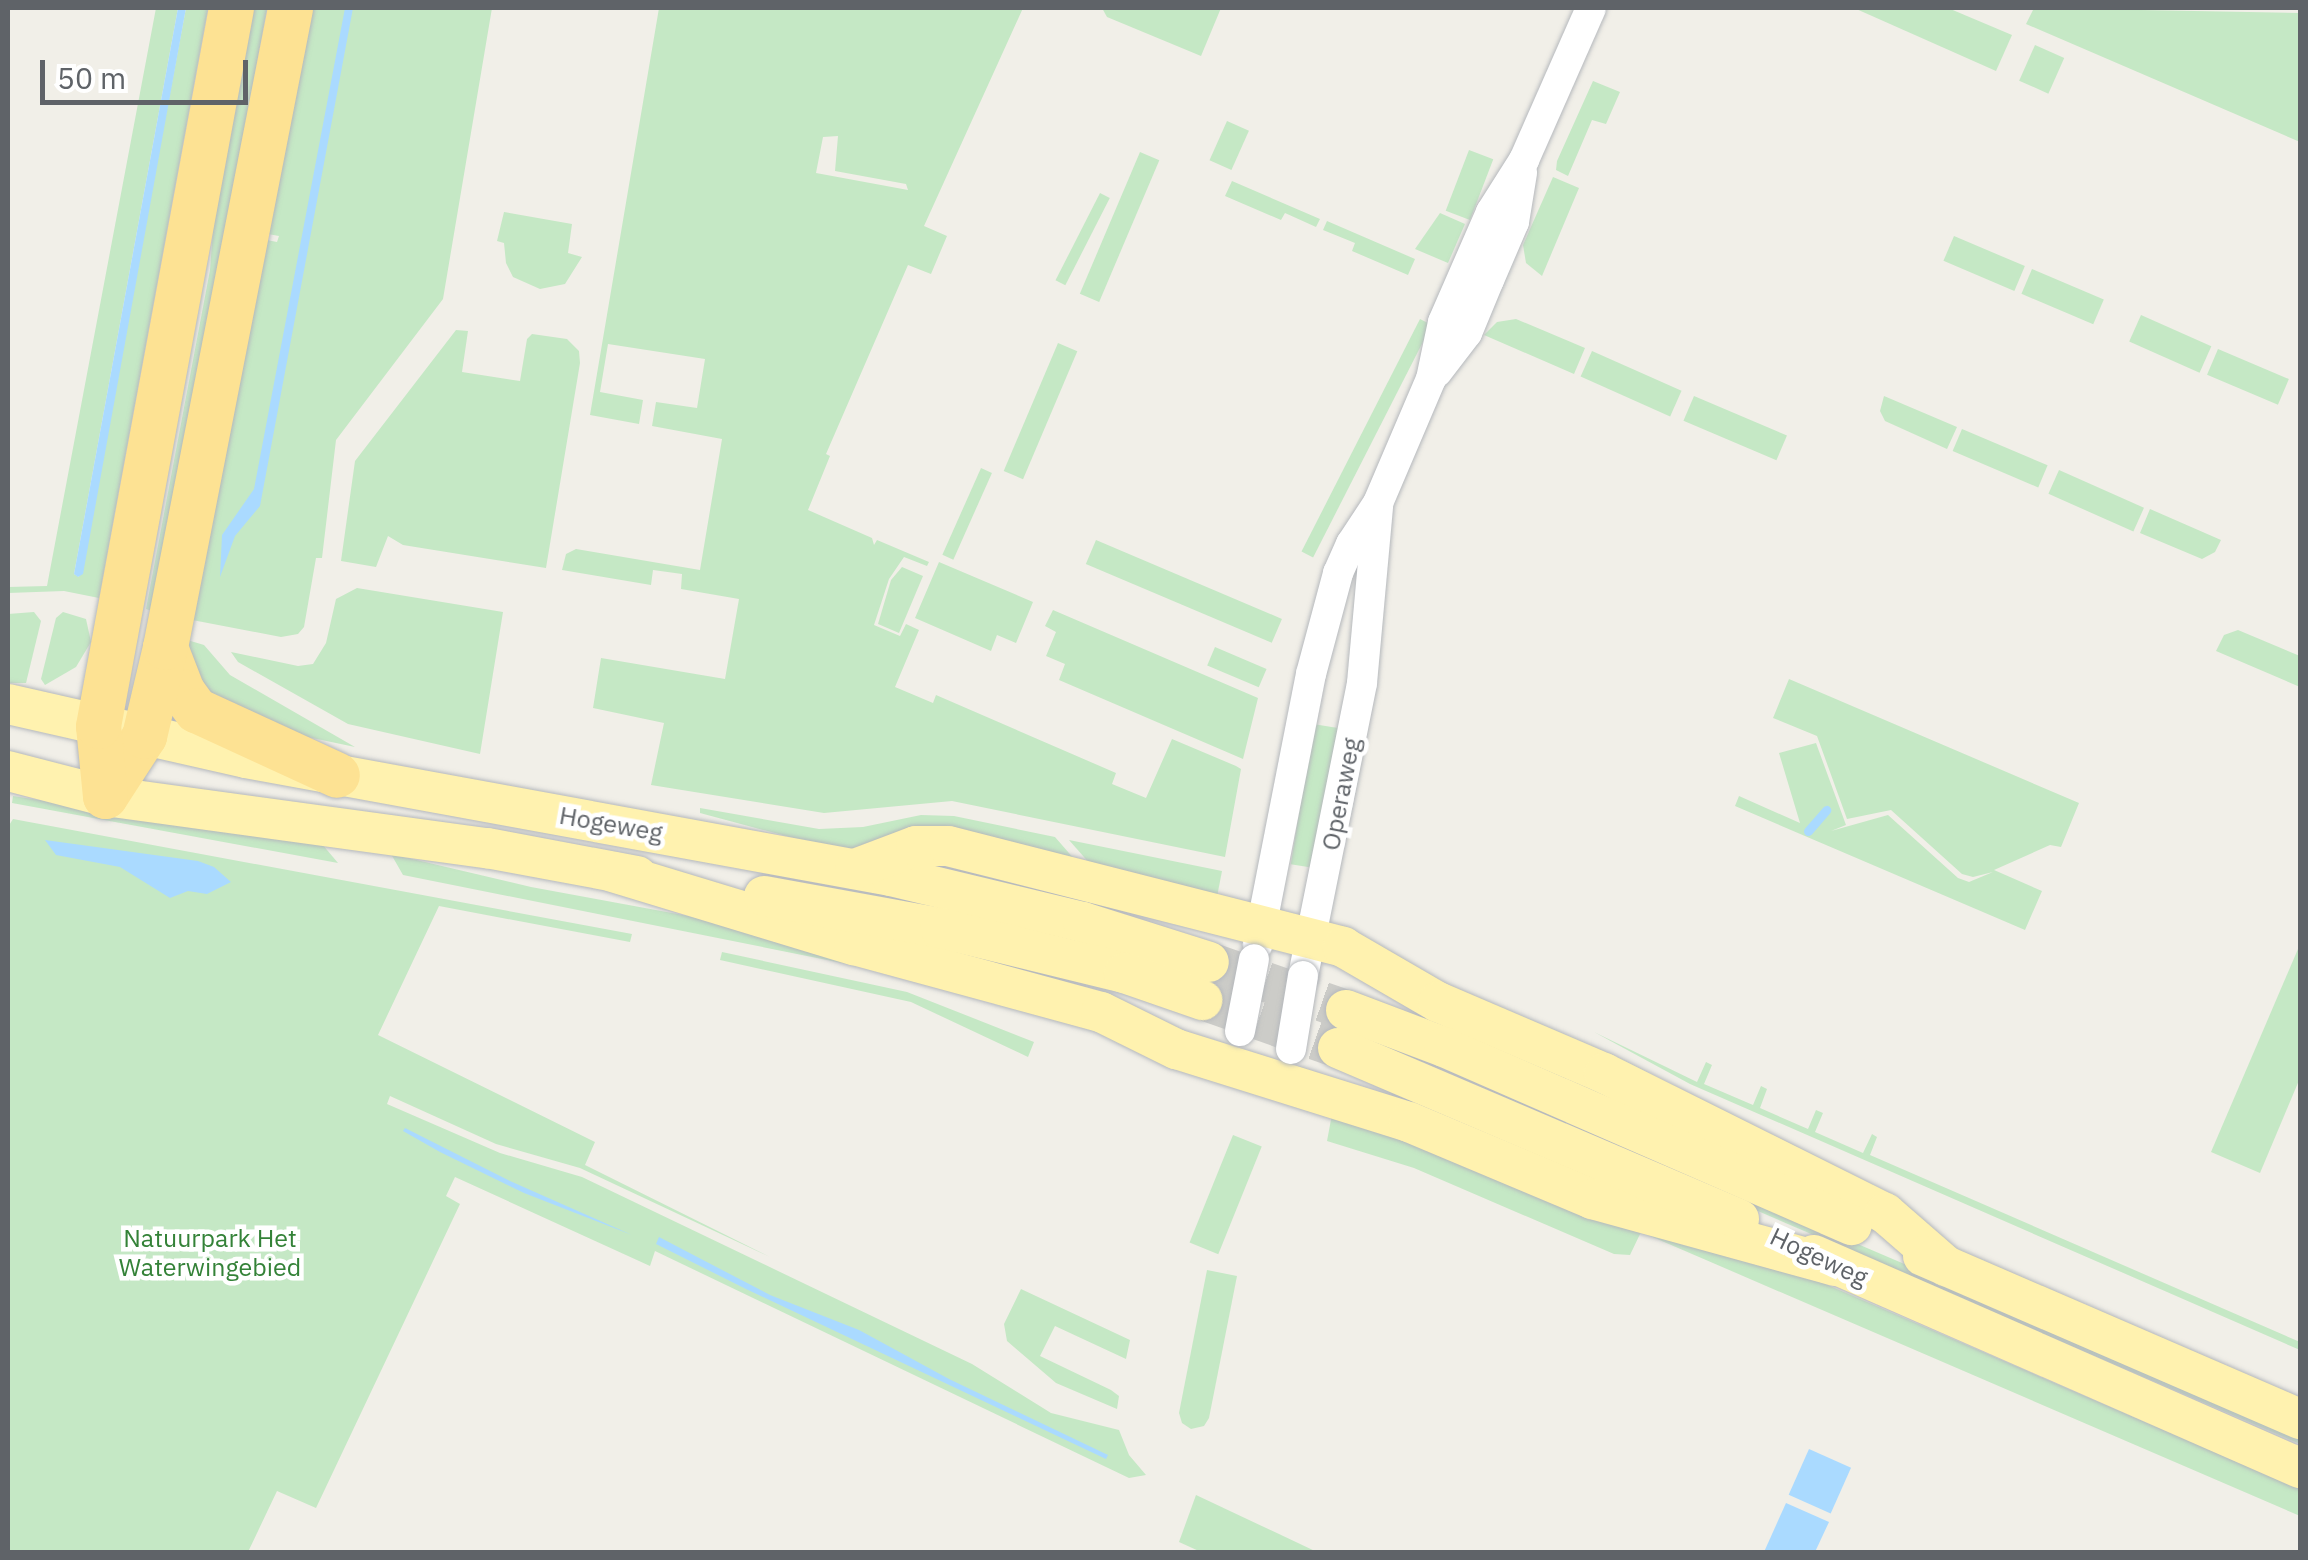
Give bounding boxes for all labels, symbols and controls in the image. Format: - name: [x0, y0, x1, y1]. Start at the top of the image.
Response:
- scale bar: [45, 40, 252, 102]
- text: 50 m: [57, 58, 126, 97]
- street label: Operaweg: [1315, 735, 1367, 853]
- street label: Hogeweg: [557, 800, 665, 848]
- street label: Hogeweg: [1765, 1221, 1873, 1293]
- park label: Natuurpark Het Waterwingebied: [119, 1224, 301, 1283]

